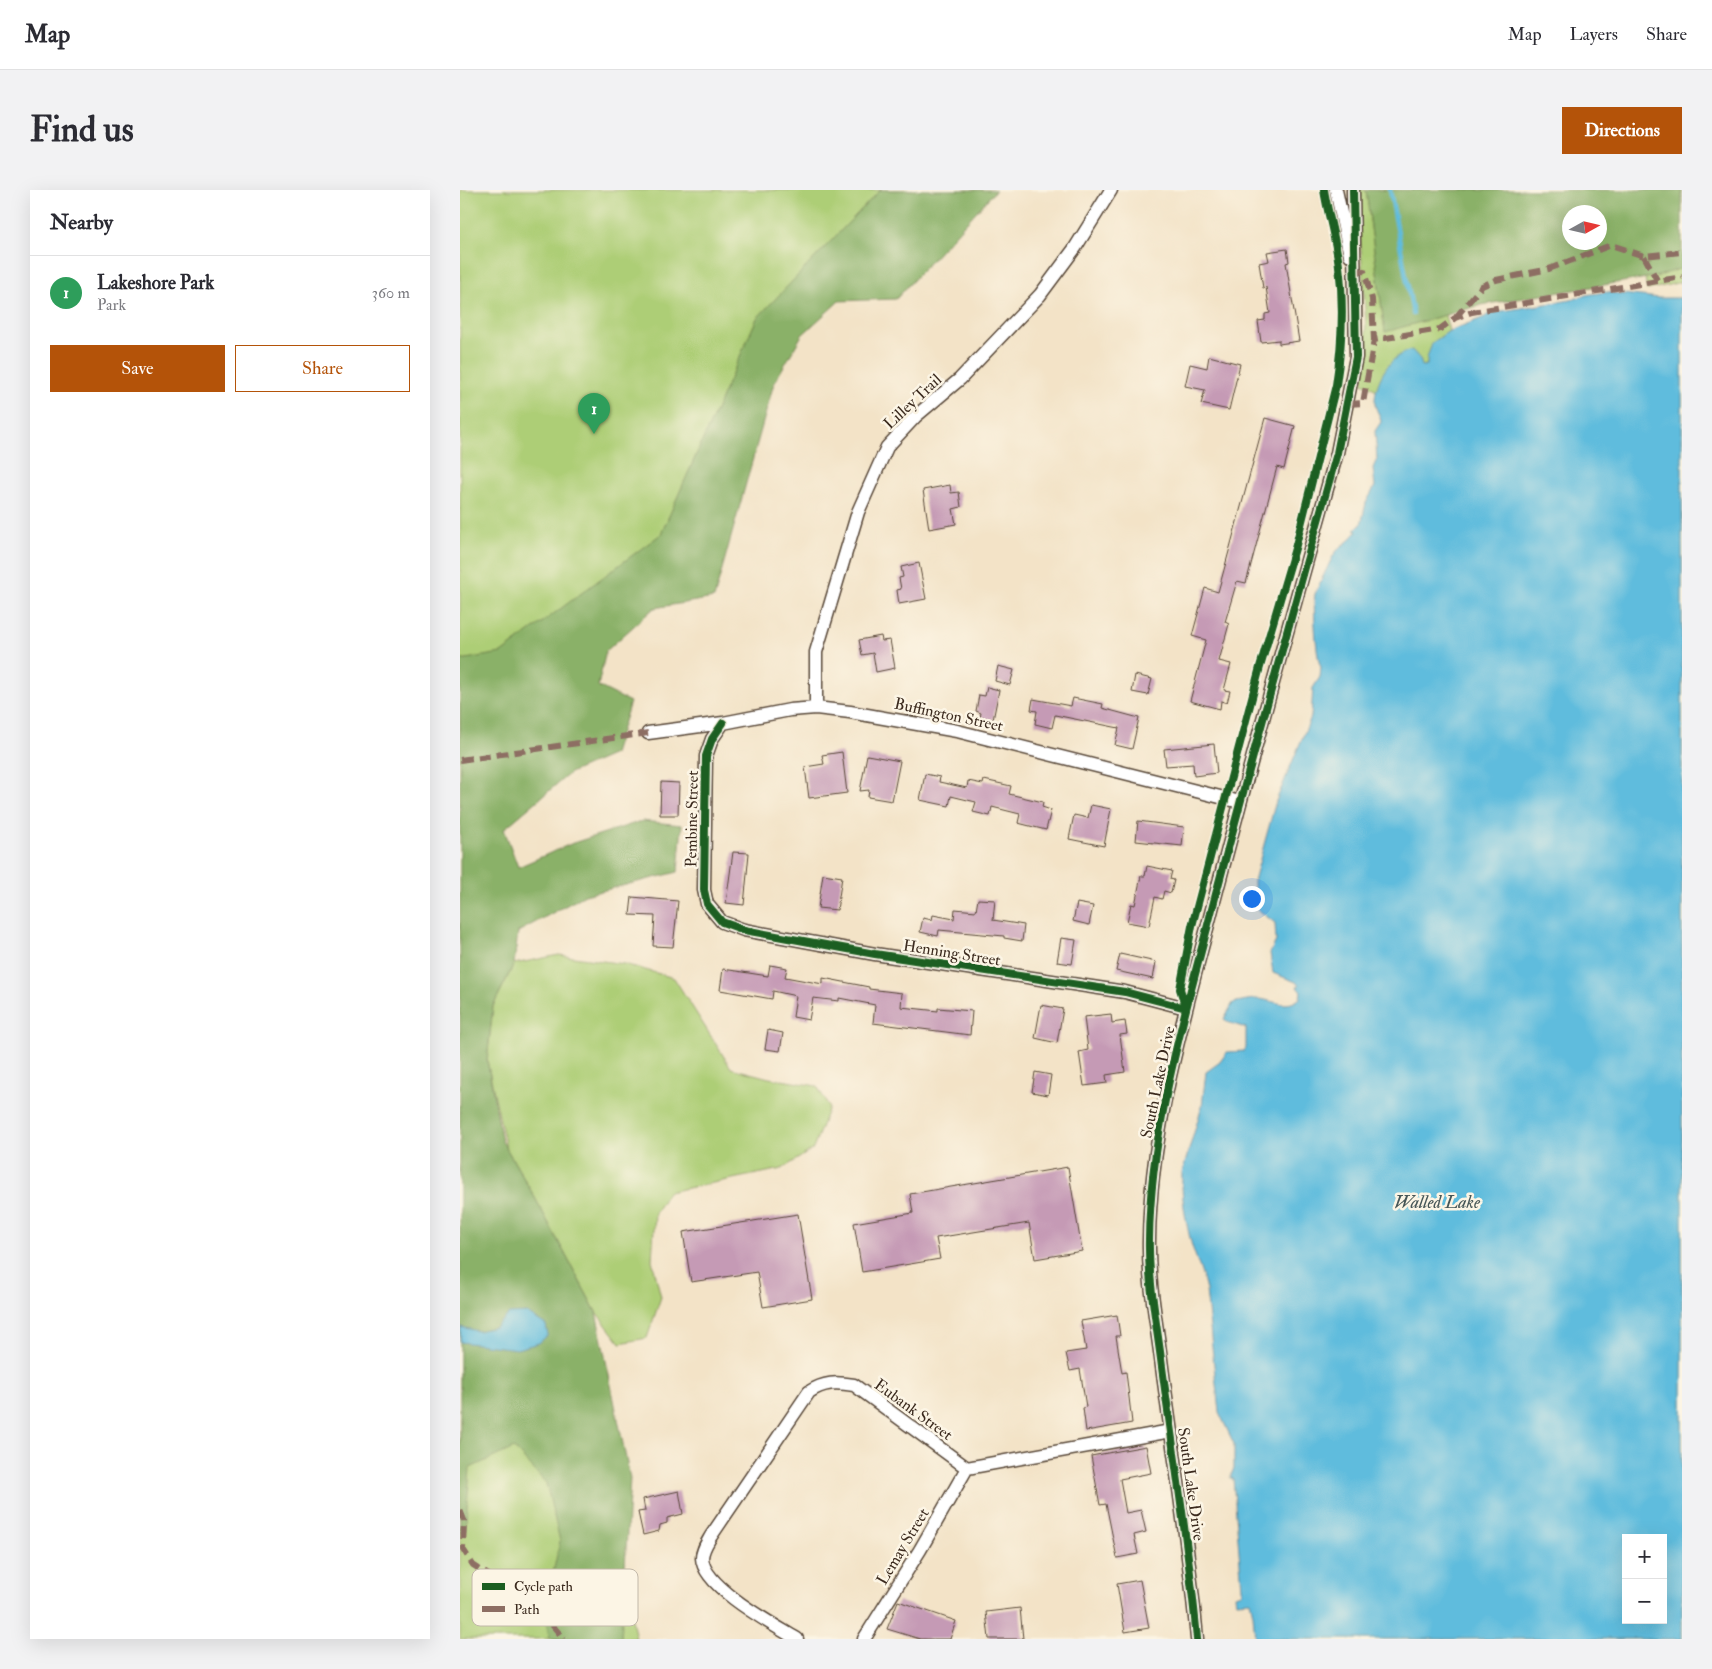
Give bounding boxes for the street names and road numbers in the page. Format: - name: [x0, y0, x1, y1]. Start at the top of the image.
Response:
- street label: Lilley Trail: [879, 370, 946, 434]
- street label: Buffington Street: [893, 694, 1005, 736]
- street label: Pembine Street: [681, 770, 703, 868]
- street label: Henning Street: [902, 935, 1002, 971]
- street label: South Lake Drive: [1136, 1024, 1180, 1140]
- street label: Eubank Street: [870, 1375, 957, 1445]
- street label: South Lake Drive: [1173, 1426, 1209, 1542]
- street label: Lemay Street: [872, 1504, 934, 1589]

